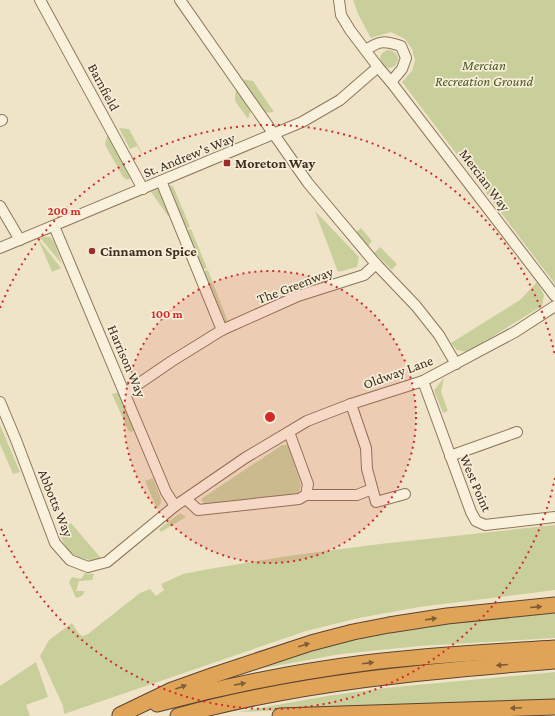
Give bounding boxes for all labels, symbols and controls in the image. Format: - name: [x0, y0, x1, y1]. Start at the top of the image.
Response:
- park label: Mercian Recreation Ground: [435, 57, 533, 89]
- street label: Barnfield: [85, 61, 123, 114]
- street label: St. Andrew's Way: [141, 129, 238, 181]
- street label: Mercian Way: [456, 146, 514, 215]
- place label: Moreton Way: [235, 155, 316, 171]
- marker: Moreton Way: [222, 158, 232, 168]
- text: 200 m: [47, 204, 81, 218]
- place label: Cinnamon Spice: [100, 243, 197, 259]
- marker: Cinnamon Spice: [87, 246, 97, 256]
- street label: The Greenway: [255, 263, 336, 307]
- text: 100 m: [151, 307, 184, 321]
- street label: Harrison Way: [105, 322, 150, 400]
- street label: Oldway Lane: [361, 352, 435, 392]
- centre of rings: [263, 410, 277, 424]
- street label: West Point: [457, 452, 495, 514]
- street label: Abbotts Way: [35, 467, 77, 540]
- one-way arrow: [530, 603, 542, 610]
- one-way arrow: [425, 615, 437, 622]
- one-way arrow: [299, 642, 311, 648]
- one-way arrow: [362, 660, 374, 666]
- one-way arrow: [496, 662, 508, 669]
- one-way arrow: [233, 681, 246, 687]
- one-way arrow: [175, 683, 187, 689]
- one-way arrow: [510, 705, 522, 712]

